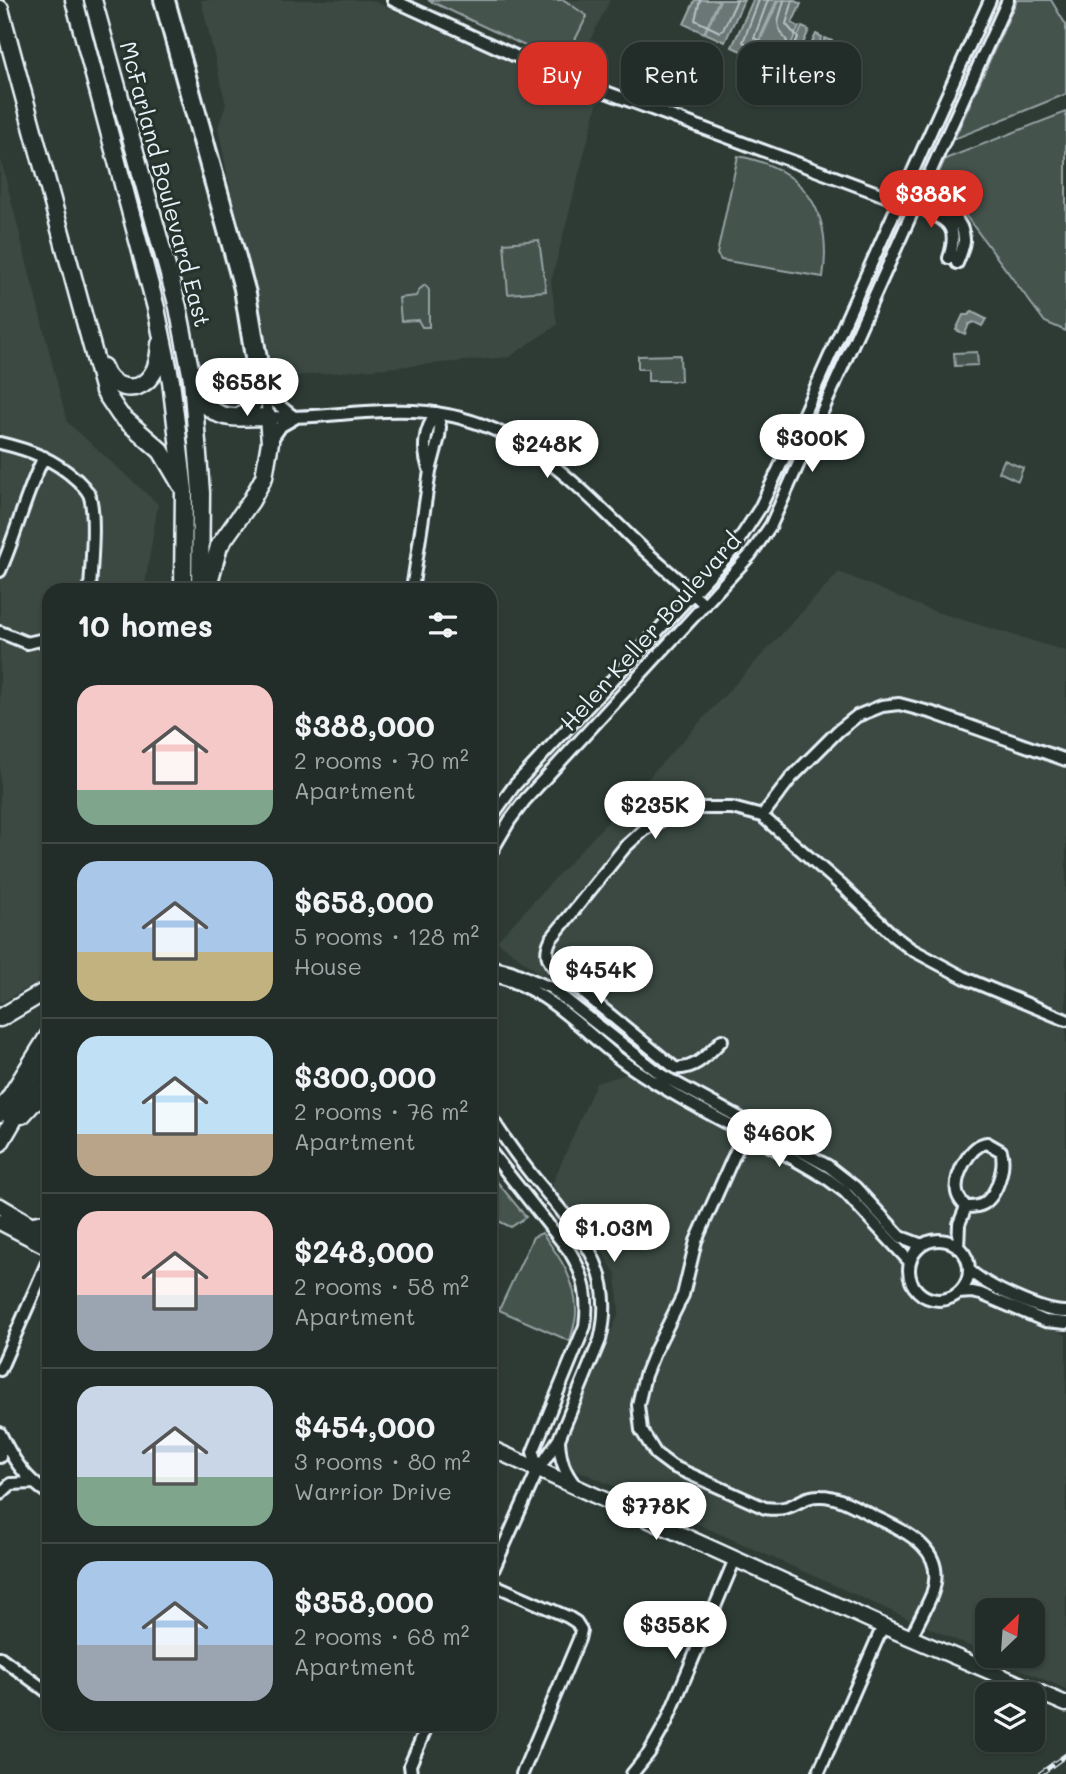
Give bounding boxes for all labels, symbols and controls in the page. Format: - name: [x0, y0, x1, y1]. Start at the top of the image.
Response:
- street label: McFarland Boulevard East: [113, 38, 219, 330]
- chip: Buy: [518, 42, 607, 105]
- chip: Rent: [621, 42, 723, 105]
- chip: Filters: [737, 42, 861, 105]
- pin: $388K: [882, 170, 980, 230]
- text: $388K: [895, 178, 967, 208]
- pin: $658K: [198, 358, 296, 418]
- text: $658K: [212, 366, 282, 396]
- pin: $300K: [763, 414, 861, 474]
- pin: $248K: [498, 420, 596, 480]
- text: $300K: [776, 422, 848, 452]
- text: $248K: [511, 428, 583, 458]
- street label: Helen Keller Boulevard: [553, 526, 747, 736]
- text: 10 homes: [77, 605, 213, 645]
- icon: filters: [424, 606, 462, 644]
- text: $388,000: [294, 705, 435, 745]
- icon: home: [133, 713, 217, 797]
- text: 2 rooms · 70 m²: [294, 745, 469, 775]
- text: Apartment: [294, 775, 416, 805]
- pin: $235K: [606, 782, 704, 841]
- text: $235K: [620, 789, 690, 819]
- text: $658,000: [294, 881, 434, 921]
- icon: home: [133, 889, 217, 973]
- text: 5 rooms · 128 m²: [294, 921, 479, 951]
- pin: $454K: [552, 946, 650, 1006]
- text: House: [294, 951, 362, 981]
- text: $454K: [565, 954, 637, 984]
- text: $300,000: [294, 1056, 436, 1096]
- icon: home: [133, 1064, 217, 1148]
- text: 2 rooms · 76 m²: [294, 1096, 468, 1126]
- pin: $460K: [730, 1110, 828, 1169]
- text: $460K: [743, 1117, 815, 1147]
- text: Apartment: [294, 1126, 416, 1156]
- pin: $1.03M: [557, 1204, 671, 1264]
- text: $1.03M: [575, 1212, 653, 1242]
- text: $248,000: [294, 1231, 434, 1271]
- icon: home: [133, 1239, 217, 1323]
- text: 2 rooms · 58 m²: [294, 1271, 469, 1301]
- text: Apartment: [294, 1301, 416, 1331]
- text: $454,000: [294, 1406, 435, 1446]
- icon: home: [133, 1414, 217, 1498]
- text: 3 rooms · 80 m²: [294, 1446, 470, 1476]
- text: Warrior Drive: [294, 1476, 452, 1506]
- pin: $778K: [607, 1482, 705, 1542]
- text: $778K: [621, 1490, 691, 1520]
- text: $358,000: [294, 1581, 434, 1621]
- icon: home: [133, 1589, 217, 1673]
- north arrow: [975, 1598, 1045, 1668]
- map controls: [975, 1598, 1045, 1752]
- pin: $358K: [626, 1602, 724, 1661]
- text: $358K: [640, 1609, 710, 1639]
- text: 2 rooms · 68 m²: [294, 1621, 469, 1651]
- text: Apartment: [294, 1651, 416, 1681]
- button: layers: [975, 1682, 1045, 1752]

